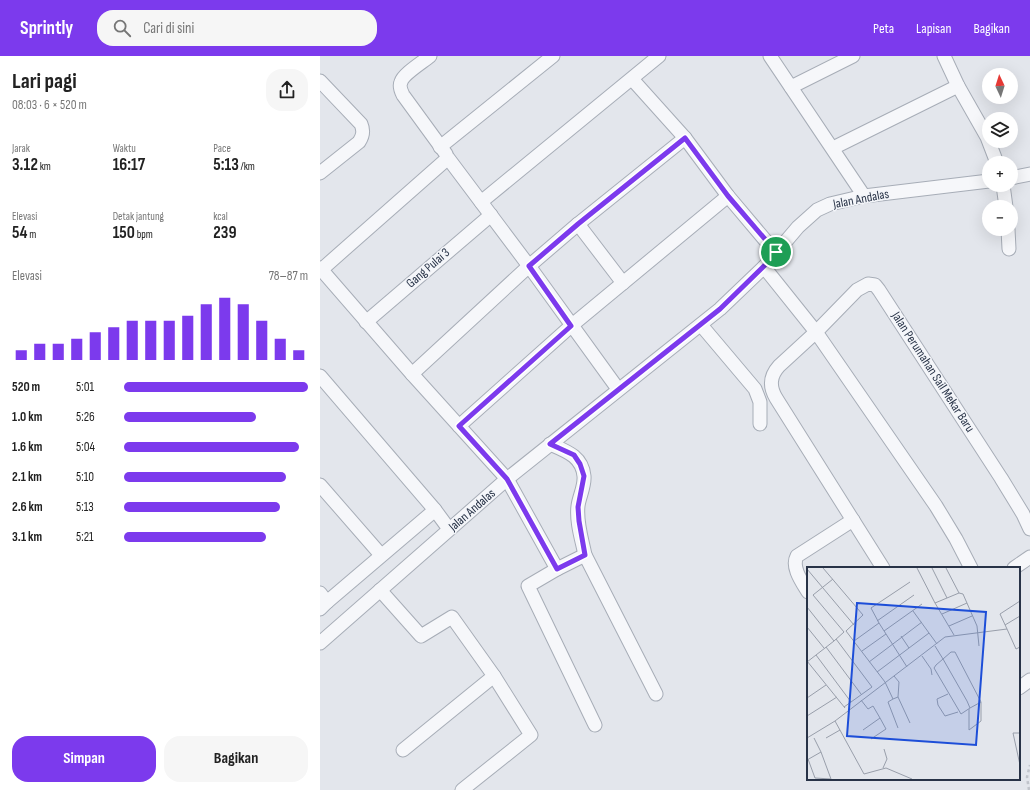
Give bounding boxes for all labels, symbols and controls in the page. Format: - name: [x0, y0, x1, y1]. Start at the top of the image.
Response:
- search box: [97, 10, 377, 46]
- text: Sprintly: [20, 17, 73, 40]
- icon: search: [111, 17, 133, 39]
- text: Cari di sini: [143, 19, 194, 38]
- text: Peta: [873, 20, 894, 37]
- text: Lapisan: [916, 20, 951, 37]
- text: Bagikan: [973, 20, 1010, 37]
- text: Lari pagi: [12, 68, 77, 95]
- north arrow: [982, 68, 1018, 104]
- map controls: [982, 68, 1018, 236]
- button: share: [266, 69, 308, 111]
- text: 08:03 · 6 × 520 m: [12, 97, 87, 113]
- button: layers: [982, 112, 1018, 148]
- text: Jarak: [12, 142, 30, 155]
- text: Waktu: [113, 142, 136, 155]
- text: Pace: [213, 142, 231, 155]
- text: 3.12: [12, 155, 38, 175]
- text: 16:17: [113, 155, 145, 175]
- text: 5:13: [213, 155, 239, 175]
- button: +: [982, 156, 1018, 192]
- text: km: [38, 160, 51, 173]
- text: /km: [239, 160, 255, 173]
- street label: Jalan Andalas: [831, 186, 891, 212]
- button: −: [982, 200, 1018, 236]
- text: Elevasi: [12, 210, 37, 223]
- text: Detak jantung: [113, 210, 164, 223]
- text: kcal: [213, 210, 228, 223]
- text: 54: [12, 223, 27, 243]
- text: 150: [113, 223, 135, 243]
- text: 239: [213, 223, 236, 243]
- text: m: [27, 228, 36, 241]
- text: bpm: [135, 228, 153, 241]
- pin: [759, 235, 793, 269]
- icon: arrive: [765, 241, 787, 263]
- street label: Gang Pulai 3: [403, 245, 453, 291]
- text: Elevasi: [12, 268, 42, 284]
- text: 78–87 m: [269, 268, 308, 284]
- street label: Jalan Perumahan Sail Mekar Baru: [888, 308, 978, 435]
- text: 520 m: [12, 379, 40, 395]
- text: 5:01: [76, 379, 94, 395]
- text: 1.0 km: [12, 409, 42, 425]
- text: 5:26: [76, 409, 95, 425]
- text: 1.6 km: [12, 439, 42, 455]
- text: 5:04: [76, 439, 95, 455]
- text: 2.1 km: [12, 469, 42, 485]
- text: 5:10: [76, 469, 94, 485]
- street label: Jalan Andalas: [445, 485, 499, 535]
- text: 2.6 km: [12, 499, 43, 515]
- text: 5:13: [76, 499, 94, 515]
- text: 3.1 km: [12, 529, 42, 545]
- text: 5:21: [76, 529, 94, 545]
- inset map: [807, 567, 1020, 780]
- button: Simpan: [12, 736, 156, 782]
- button: Bagikan: [164, 736, 308, 782]

